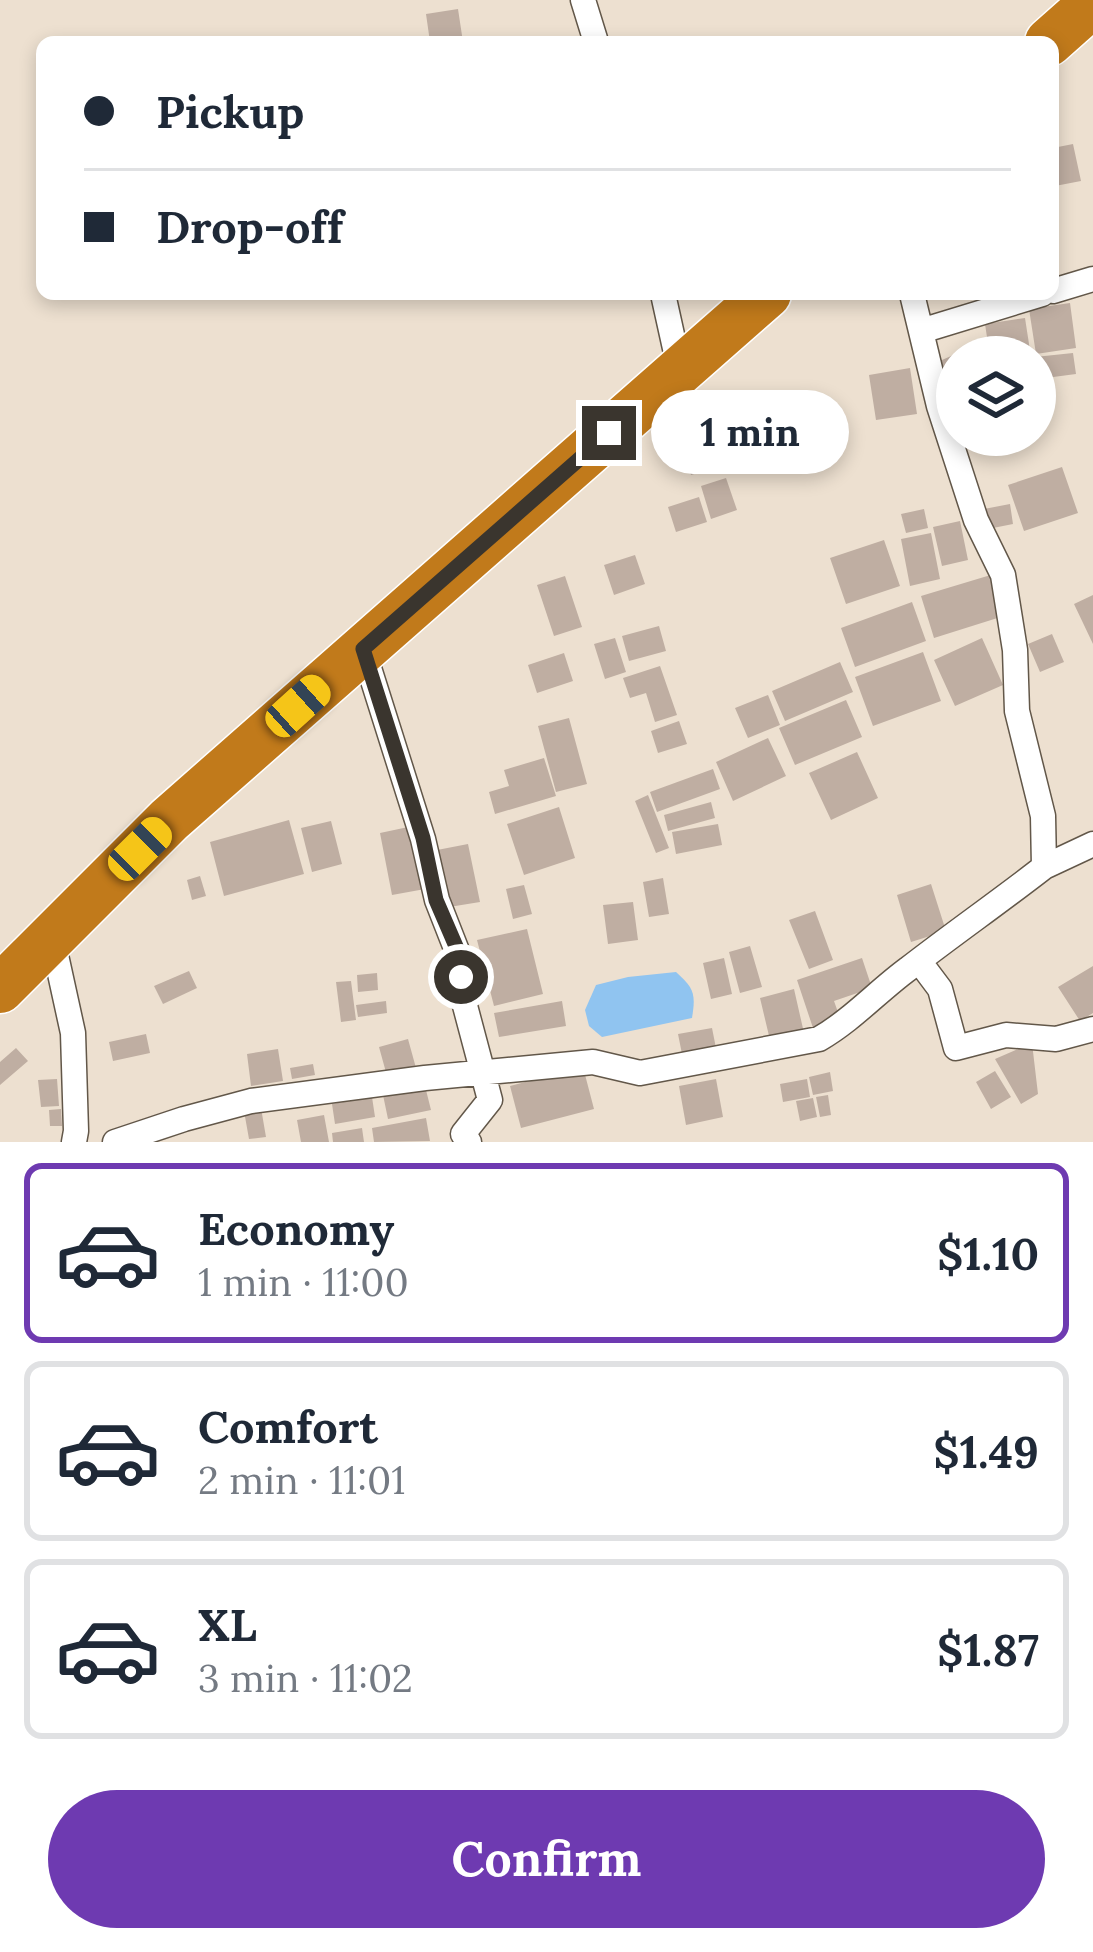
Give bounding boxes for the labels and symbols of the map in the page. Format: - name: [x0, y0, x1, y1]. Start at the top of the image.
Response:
- callout: 1 min: [651, 391, 849, 475]
- route end: [582, 406, 636, 460]
- car: [259, 669, 337, 743]
- car: [102, 811, 178, 887]
- route start: [434, 950, 488, 1004]

